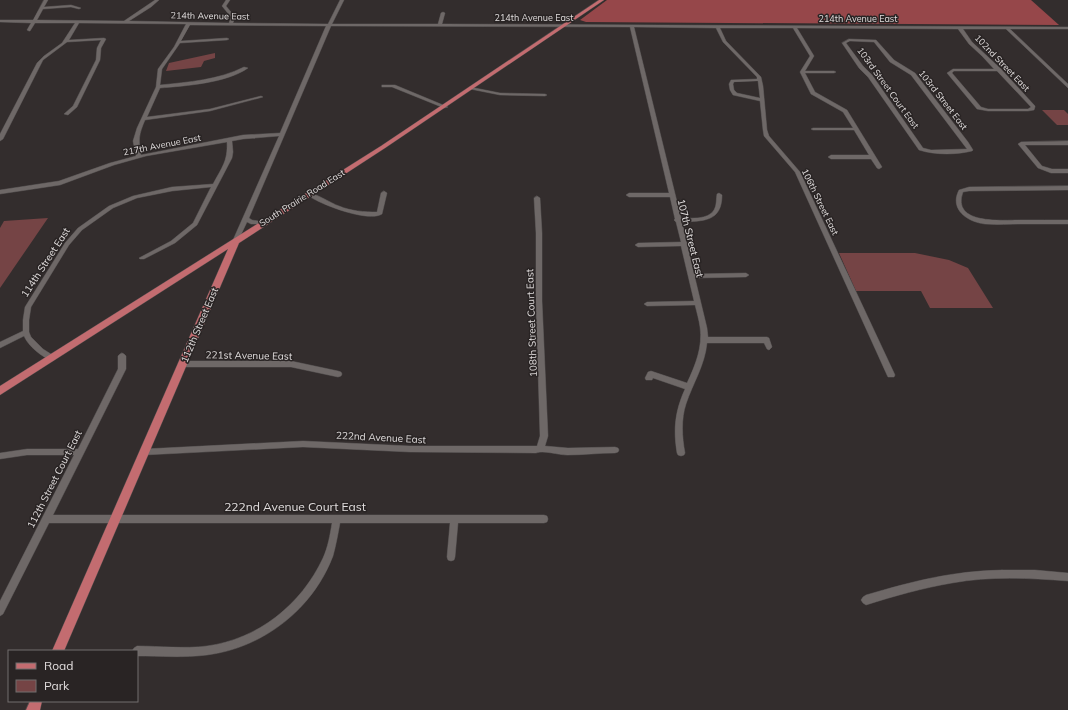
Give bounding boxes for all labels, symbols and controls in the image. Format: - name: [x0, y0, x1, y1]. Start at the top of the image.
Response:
- street label: 214th Avenue East: [170, 9, 250, 22]
- street label: 214th Avenue East: [495, 12, 573, 23]
- street label: 214th Avenue East: [819, 13, 897, 24]
- street label: 102nd Street East: [972, 32, 1032, 93]
- street label: 103rd Street Court East: [855, 45, 922, 130]
- street label: 103rd Street East: [917, 68, 970, 132]
- street label: 217th Avenue East: [122, 132, 202, 157]
- street label: South Prairie Road East: [257, 167, 346, 228]
- street label: 106th Street East: [800, 167, 841, 237]
- street label: 107th Street East: [674, 198, 707, 279]
- street label: 114th Street East: [18, 225, 73, 300]
- street label: 108th Street Court East: [523, 268, 540, 377]
- street label: 112th Street East: [178, 285, 221, 365]
- street label: 221st Avenue East: [206, 348, 293, 363]
- street label: 112th Street Court East: [24, 428, 85, 530]
- street label: 222nd Avenue East: [336, 429, 427, 446]
- street label: 222nd Avenue Court East: [224, 499, 366, 514]
- legend: [8, 650, 138, 702]
- text: Road: [44, 658, 73, 673]
- text: Park: [44, 678, 70, 693]

